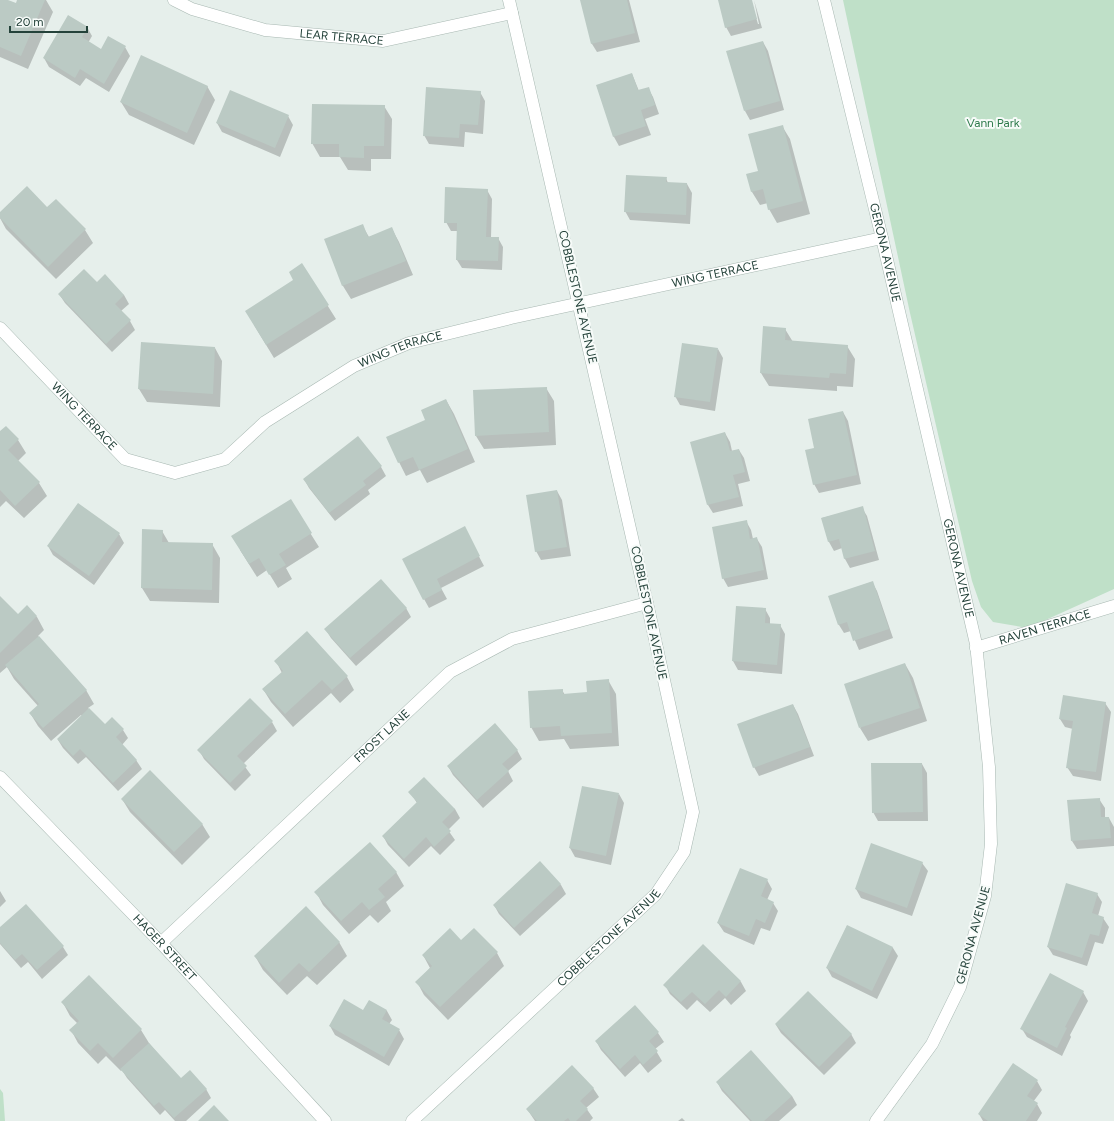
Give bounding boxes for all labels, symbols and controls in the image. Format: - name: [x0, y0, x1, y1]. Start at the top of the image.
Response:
- scale bar: [10, 8, 87, 34]
- text: 20 m: [16, 15, 44, 29]
- street label: LEAR TERRACE: [299, 26, 384, 48]
- park label: Vann Park: [966, 116, 1020, 130]
- street label: GERONA AVENUE: [867, 202, 904, 304]
- street label: COBBLESTONE AVENUE: [556, 229, 600, 365]
- street label: WING TERRACE: [670, 258, 760, 290]
- street label: WING TERRACE: [356, 328, 444, 370]
- street label: WING TERRACE: [49, 379, 120, 453]
- street label: GERONA AVENUE: [940, 517, 977, 619]
- street label: COBBLESTONE AVENUE: [628, 545, 670, 681]
- street label: RAVEN TERRACE: [997, 606, 1093, 648]
- street label: FROST LANE: [351, 706, 413, 765]
- street label: GERONA AVENUE: [953, 884, 993, 986]
- street label: COBBLESTONE AVENUE: [554, 887, 664, 989]
- street label: HAGER STREET: [130, 911, 199, 984]

